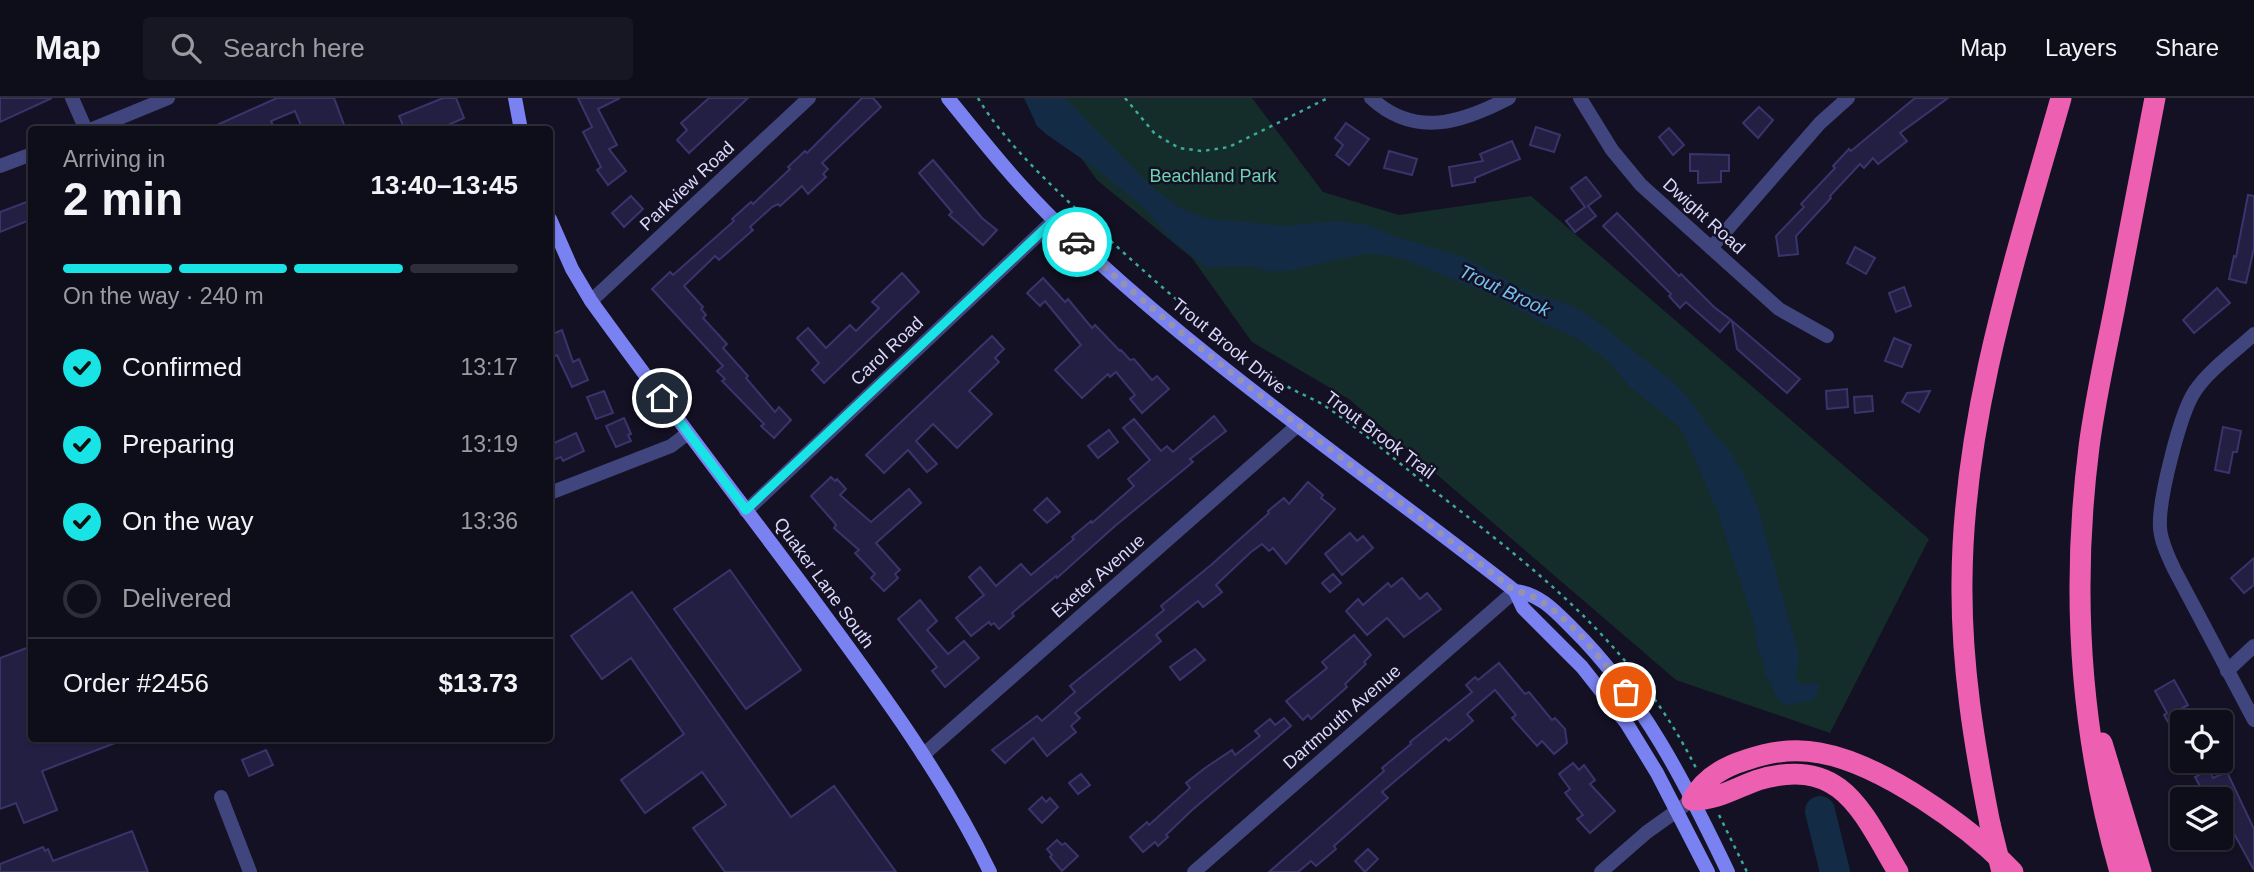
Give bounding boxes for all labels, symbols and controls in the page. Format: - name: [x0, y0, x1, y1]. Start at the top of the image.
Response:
- search box: [143, 17, 633, 80]
- text: Map: [35, 29, 101, 66]
- icon: search: [167, 29, 205, 67]
- text: Search here: [223, 33, 365, 63]
- text: Map: [1960, 34, 2007, 61]
- text: Layers: [2045, 34, 2117, 61]
- text: Share: [2155, 34, 2219, 61]
- street label: Parkview Road: [636, 137, 738, 235]
- text: Arriving in: [63, 146, 165, 172]
- park label: Beachland Park: [1149, 166, 1278, 186]
- text: 13:40–13:45: [371, 170, 518, 200]
- text: 2 min: [63, 173, 183, 225]
- street label: Dwight Road: [1659, 174, 1749, 258]
- courier: [1042, 207, 1112, 277]
- icon: car: [1058, 223, 1096, 261]
- water label: Trout Brook: [1456, 260, 1555, 321]
- text: On the way · 240 m: [63, 283, 264, 309]
- street label: Trout Brook Drive: [1168, 294, 1290, 398]
- street label: Carol Road: [847, 313, 927, 389]
- icon: check: [63, 349, 101, 387]
- text: Confirmed: [122, 352, 242, 382]
- text: 13:17: [460, 354, 518, 380]
- pin: [632, 368, 692, 428]
- icon: home: [643, 379, 681, 417]
- street label: Trout Brook Trail: [1321, 387, 1439, 483]
- icon: check: [63, 426, 101, 464]
- text: Preparing: [122, 429, 235, 459]
- text: 13:19: [460, 431, 518, 457]
- icon: check: [63, 503, 101, 541]
- text: On the way: [122, 506, 254, 536]
- text: 13:36: [460, 508, 518, 534]
- street label: Quaker Lane South: [770, 514, 878, 652]
- street label: Exeter Avenue: [1047, 530, 1149, 622]
- text: Delivered: [122, 583, 232, 613]
- street label: Dartmouth Avenue: [1279, 661, 1405, 773]
- pin: [1596, 662, 1656, 722]
- text: Order #2456: [63, 668, 209, 698]
- text: $13.73: [438, 668, 518, 698]
- icon: bag: [1607, 673, 1645, 711]
- map controls: [2170, 710, 2233, 850]
- button: locate: [2170, 710, 2233, 773]
- button: layers: [2170, 787, 2233, 850]

